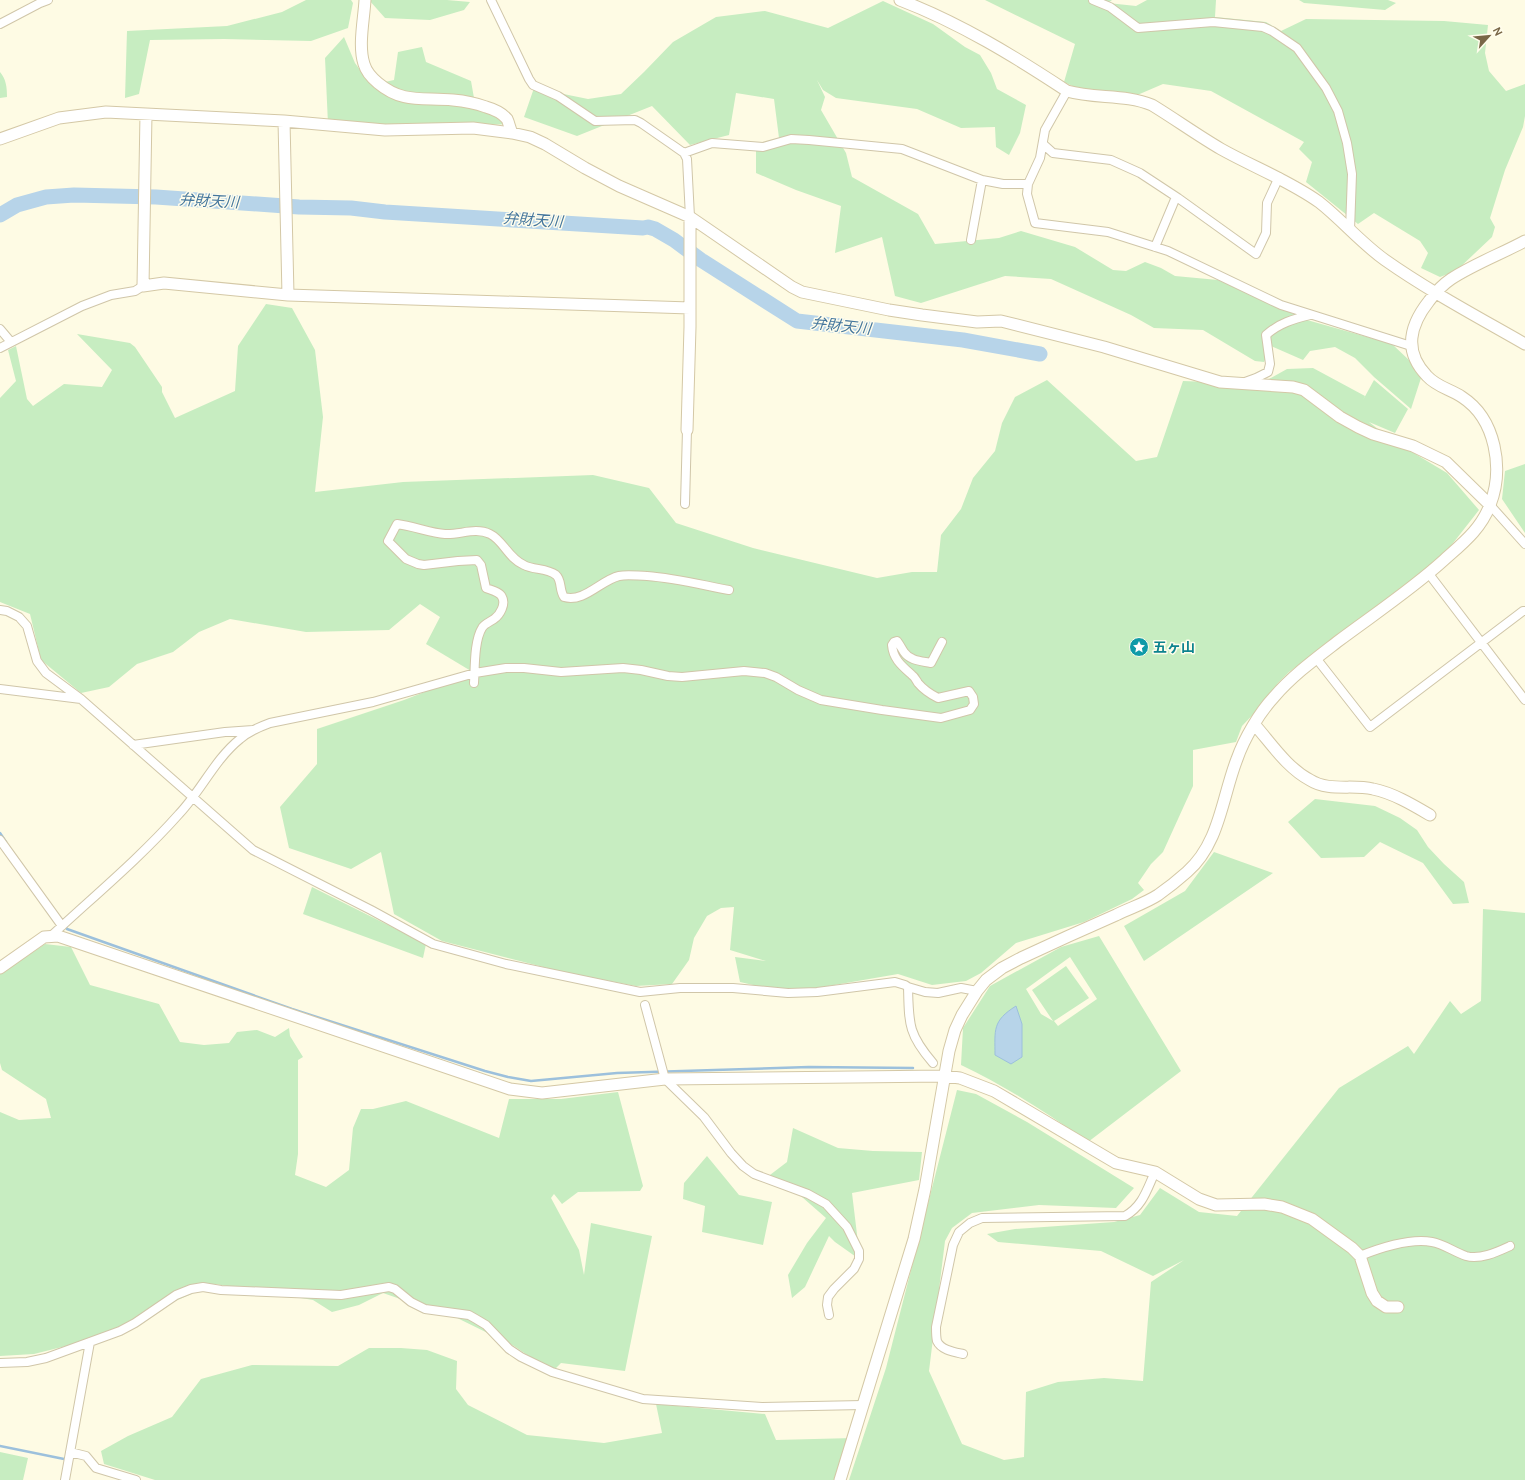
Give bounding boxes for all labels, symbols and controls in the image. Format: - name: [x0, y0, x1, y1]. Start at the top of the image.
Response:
- north arrow: [1469, 16, 1509, 56]
- text: N: [1490, 25, 1506, 38]
- water label: 弁財天川: [179, 190, 241, 212]
- water label: 弁財天川: [502, 209, 566, 231]
- water label: 弁財天川: [810, 314, 874, 338]
- place icon: 五ヶ山: [1128, 636, 1150, 658]
- place label: 五ヶ山: [1153, 638, 1195, 656]

